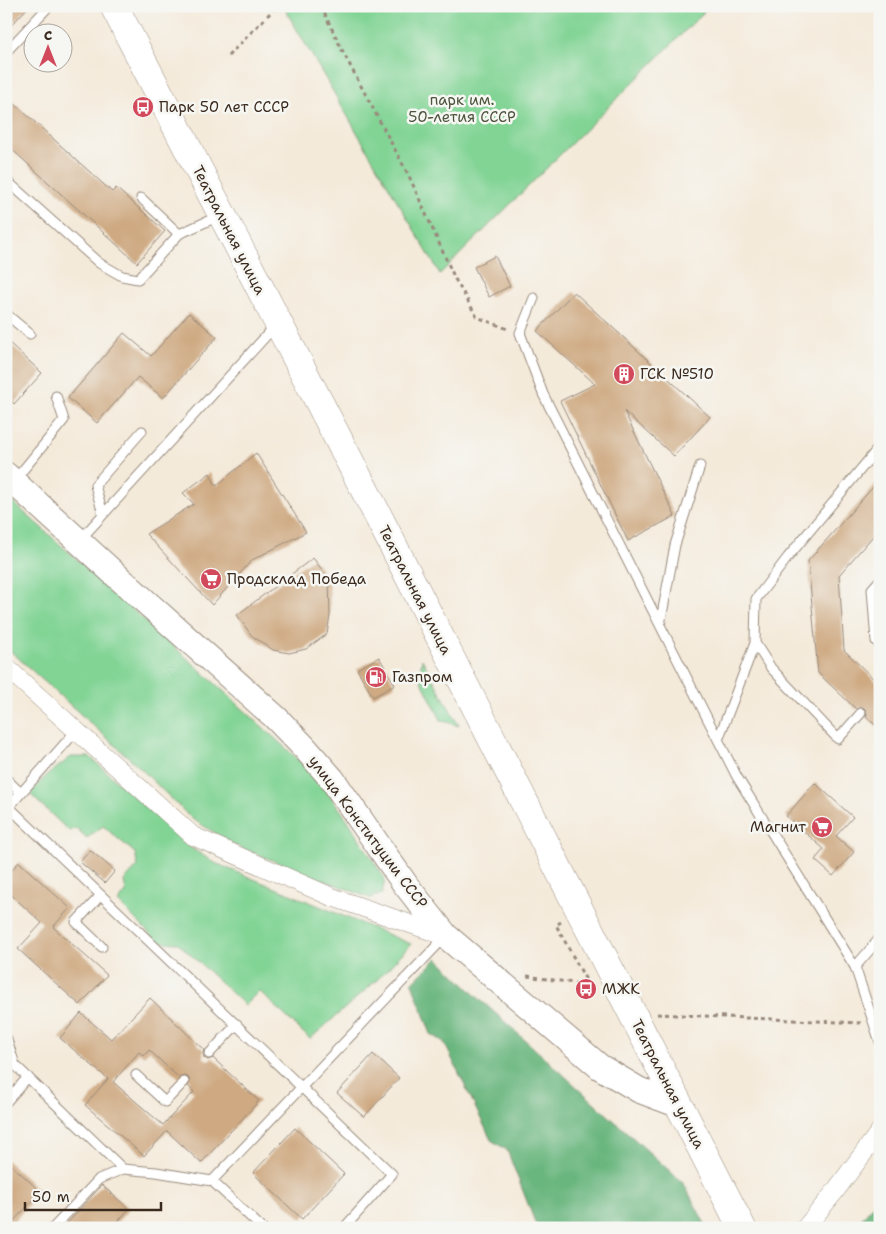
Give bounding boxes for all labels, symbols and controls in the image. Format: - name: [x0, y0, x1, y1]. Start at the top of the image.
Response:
- north arrow: [22, 22, 72, 72]
- text: С: [44, 26, 52, 44]
- park label: парк им. 50-летия СССР: [408, 90, 516, 127]
- bus stop icon: Парк 50 лет СССР: [131, 95, 155, 119]
- place label: Парк 50 лет СССР: [159, 97, 289, 117]
- street label: Театральная улица: [188, 162, 271, 299]
- building icon: ГСК №510: [612, 362, 636, 386]
- place label: ГСК №510: [640, 364, 714, 384]
- street label: Театральная улица: [374, 522, 457, 659]
- supermarket icon: Продсклад Победа: [199, 567, 223, 591]
- place label: Продсклад Победа: [227, 569, 367, 589]
- fuel station icon: Газпром: [364, 665, 388, 689]
- place label: Газпром: [392, 667, 453, 687]
- street label: улица Конституции СССР: [304, 752, 432, 913]
- supermarket icon: Магнит: [810, 815, 834, 839]
- place label: Магнит: [750, 817, 806, 837]
- bus stop icon: МЖК: [574, 977, 598, 1001]
- place label: МЖК: [602, 979, 640, 999]
- street label: Театральная улица: [627, 1016, 710, 1153]
- scale bar: [25, 1179, 161, 1211]
- text: 50 m: [32, 1187, 70, 1207]

